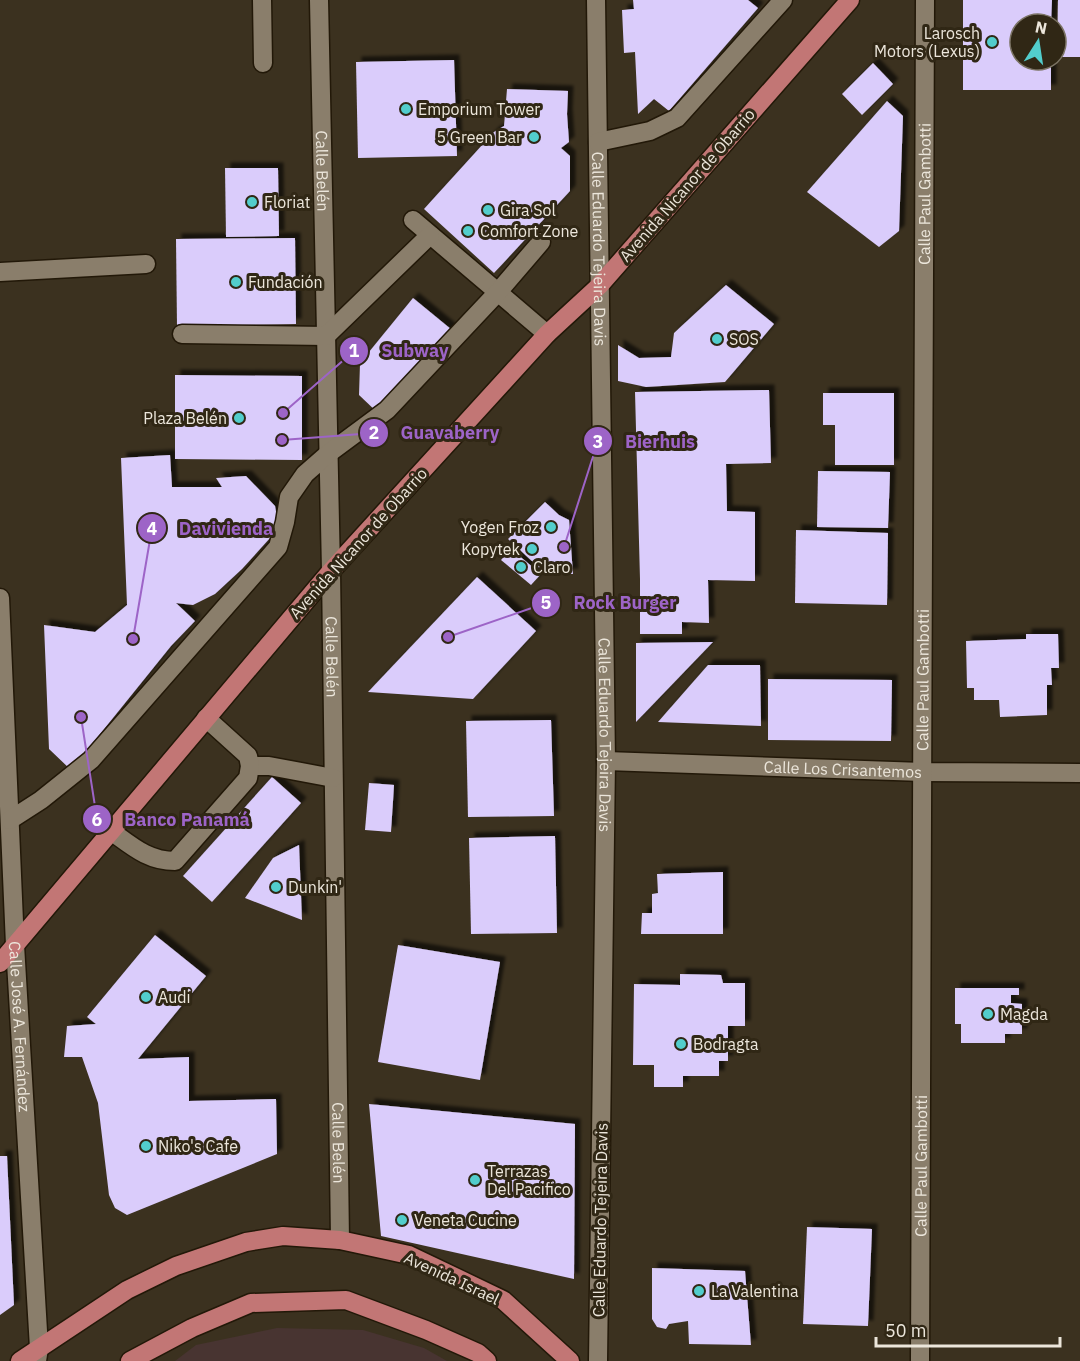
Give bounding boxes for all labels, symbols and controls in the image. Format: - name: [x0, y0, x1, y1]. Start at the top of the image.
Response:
- north arrow: [1008, 12, 1068, 72]
- text: N: [1033, 16, 1049, 38]
- place label: Larosch Motors (Lexus): [874, 23, 980, 61]
- marker: Larosch Motors (Lexus): [985, 35, 999, 49]
- place label: Emporium Tower: [418, 99, 540, 119]
- marker: Emporium Tower: [399, 102, 413, 116]
- street label: Avenida Nicanor de Obarrio: [615, 104, 759, 266]
- street label: Calle Paul Gambotti: [914, 123, 935, 265]
- place label: 5 Green Bar: [436, 127, 522, 147]
- street label: Calle Belén: [312, 130, 333, 212]
- marker: 5 Green Bar: [527, 130, 541, 144]
- street label: Calle Eduardo Tejeira Davis: [588, 152, 611, 346]
- place label: Floriat: [264, 192, 310, 212]
- marker: Floriat: [245, 195, 259, 209]
- place label: Gira Sol: [500, 200, 556, 220]
- marker: Gira Sol: [481, 203, 495, 217]
- place label: Comfort Zone: [480, 221, 579, 241]
- marker: Comfort Zone: [461, 224, 475, 238]
- place label: Fundación: [248, 272, 323, 292]
- marker: Fundación: [229, 275, 243, 289]
- place label: SOS: [729, 329, 759, 349]
- marker: SOS: [710, 332, 724, 346]
- callout: Subway: [339, 333, 460, 369]
- text: 1: [349, 339, 360, 362]
- text: Subway: [381, 339, 449, 362]
- place label: Plaza Belén: [143, 408, 227, 428]
- marker: Plaza Belén: [232, 411, 246, 425]
- callout: Guavaberry: [359, 415, 512, 451]
- text: 2: [369, 421, 379, 444]
- text: Guavaberry: [401, 421, 500, 444]
- callout: Bierhuis: [583, 423, 707, 459]
- text: 3: [593, 430, 603, 453]
- text: Bierhuis: [625, 430, 695, 453]
- street label: Avenida Nicanor de Obarrio: [285, 463, 431, 623]
- callout: Davivienda: [137, 510, 285, 546]
- text: 4: [147, 517, 158, 540]
- text: Davivienda: [179, 517, 273, 540]
- place label: Yogen Froz: [461, 517, 539, 537]
- marker: Yogen Froz: [544, 520, 558, 534]
- place label: Kopytek: [461, 539, 521, 559]
- marker: Kopytek: [525, 542, 539, 556]
- place label: Claro: [533, 557, 571, 577]
- marker: Claro: [514, 560, 528, 574]
- callout: Rock Burger: [531, 585, 688, 621]
- text: 5: [541, 591, 552, 614]
- text: Rock Burger: [574, 591, 676, 614]
- street label: Calle Paul Gambotti: [912, 609, 933, 751]
- street label: Calle Belén: [322, 616, 343, 698]
- street label: Calle Eduardo Tejeira Davis: [594, 638, 616, 832]
- street label: Calle Los Crisantemos: [763, 756, 922, 782]
- callout: Banco Panamá: [82, 801, 261, 837]
- text: 6: [92, 808, 103, 831]
- text: Banco Panamá: [124, 808, 250, 831]
- place label: Dunkin': [288, 877, 342, 897]
- marker: Dunkin': [269, 880, 283, 894]
- street label: Calle José A. Fernández: [5, 940, 35, 1113]
- place label: Audi: [158, 987, 191, 1007]
- marker: Audi: [139, 990, 153, 1004]
- place label: Magda: [1000, 1004, 1048, 1024]
- marker: Magda: [981, 1007, 995, 1021]
- place label: Bodragta: [693, 1034, 759, 1054]
- marker: Bodragta: [674, 1037, 688, 1051]
- street label: Calle Paul Gambotti: [910, 1095, 931, 1237]
- street label: Calle Belén: [328, 1102, 349, 1184]
- street label: Calle Eduardo Tejeira Davis: [588, 1123, 612, 1317]
- place label: Niko's Cafe: [158, 1136, 238, 1156]
- marker: Niko's Cafe: [139, 1139, 153, 1153]
- place label: Terrazas Del Pacifico: [487, 1161, 571, 1199]
- marker: Terrazas Del Pacifico: [468, 1173, 482, 1187]
- place label: Veneta Cucine: [414, 1210, 517, 1230]
- marker: Veneta Cucine: [395, 1213, 409, 1227]
- street label: Avenida Israel: [401, 1247, 503, 1309]
- place label: La Valentina: [711, 1281, 799, 1301]
- marker: La Valentina: [692, 1284, 706, 1298]
- scale bar: [876, 1310, 1060, 1348]
- text: 50 m: [885, 1319, 927, 1342]

